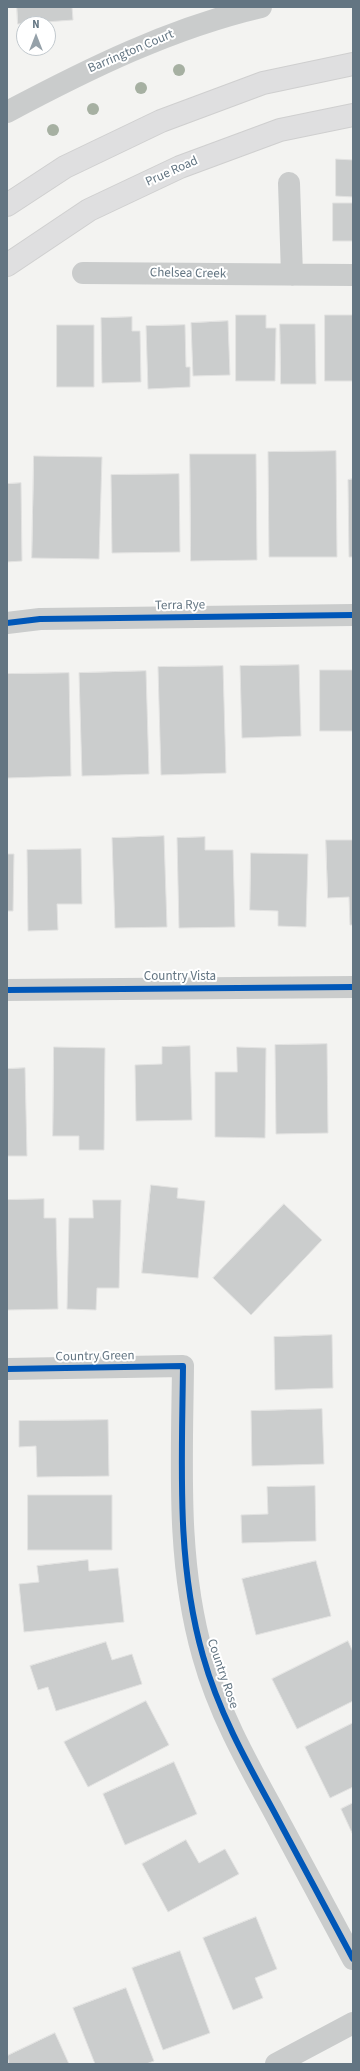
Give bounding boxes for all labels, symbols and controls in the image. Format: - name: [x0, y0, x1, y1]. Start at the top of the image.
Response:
- north arrow: [16, 16, 56, 56]
- text: N: [32, 17, 40, 32]
- street label: Barrington Court: [86, 27, 176, 77]
- street label: Prue Road: [143, 154, 201, 190]
- street label: Chelsea Creek: [150, 266, 226, 282]
- street label: Terra Rye: [155, 598, 205, 614]
- street label: Country Vista: [144, 969, 216, 985]
- street label: Country Green: [55, 1349, 135, 1365]
- street label: Country Rose: [203, 1637, 241, 1711]

